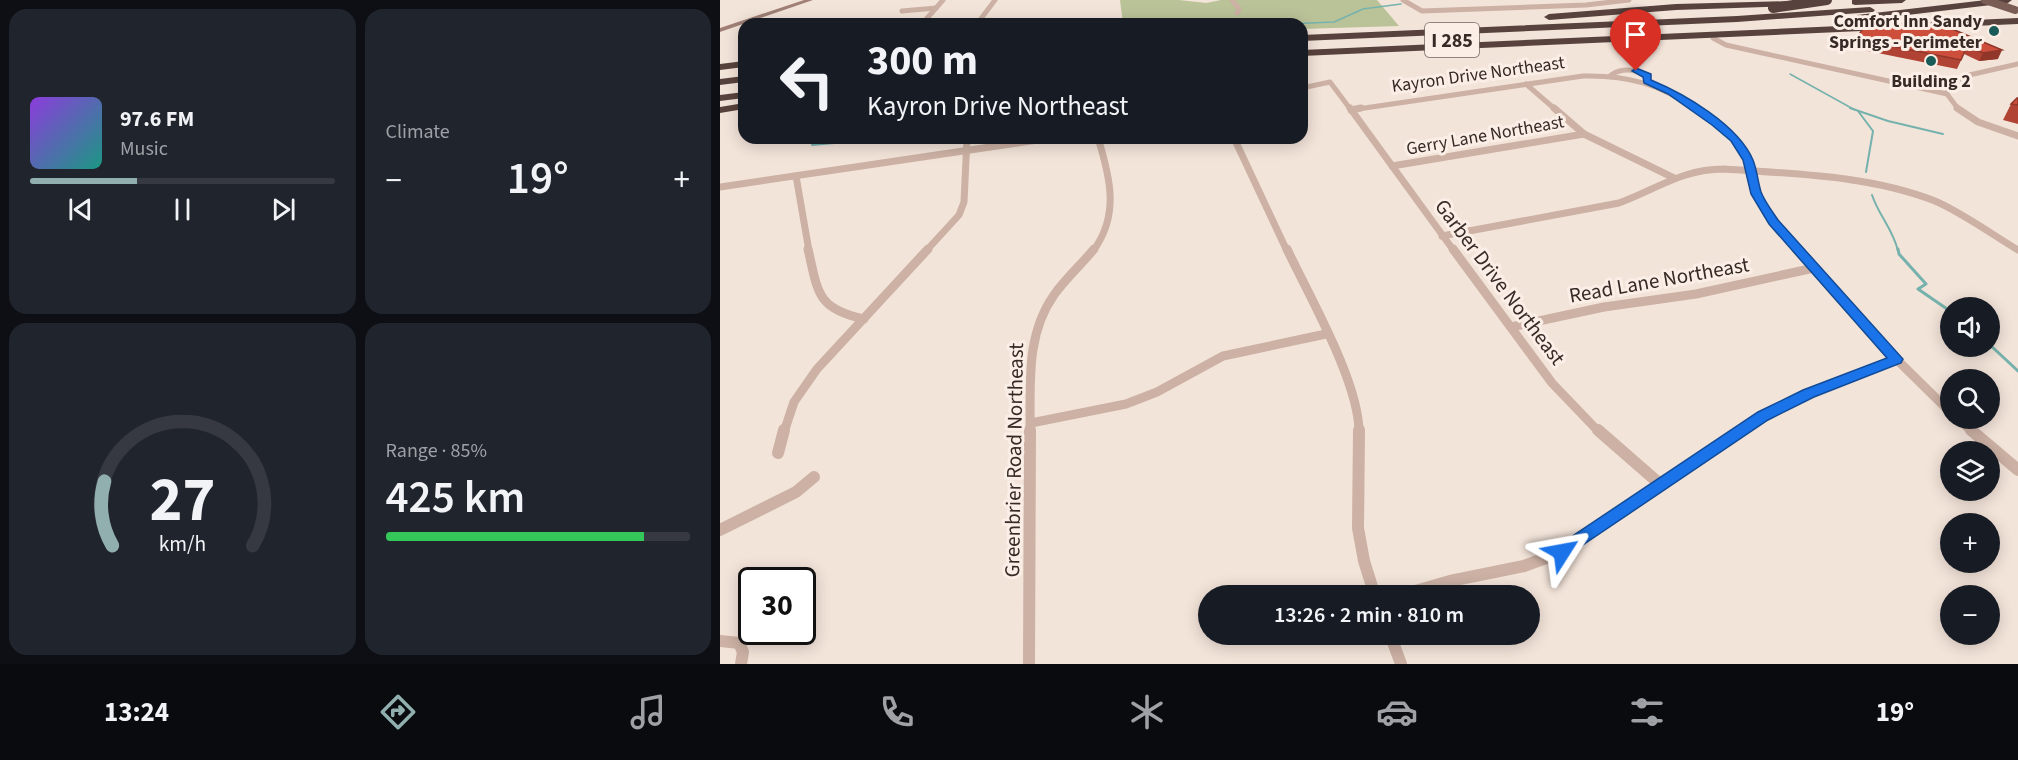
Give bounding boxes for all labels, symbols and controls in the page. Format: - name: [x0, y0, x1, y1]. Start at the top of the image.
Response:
- pin: [1610, 9, 1661, 71]
- place label: Comfort Inn Sandy Springs - Perimeter: [1829, 9, 1983, 55]
- icon: arrive: [1619, 18, 1652, 51]
- road number: I 285: [1425, 23, 1479, 57]
- marker: Comfort Inn Sandy Springs - Perimeter: [1987, 24, 2001, 38]
- text: 300 m: [867, 31, 978, 91]
- icon: left: [768, 42, 846, 120]
- street label: Kayron Drive Northeast: [1390, 50, 1566, 99]
- marker: Building 2: [1924, 54, 1938, 68]
- place label: Building 2: [1891, 69, 1971, 94]
- text: Kayron Drive Northeast: [867, 87, 1128, 126]
- text: 97.6 FM: [120, 103, 194, 135]
- street label: Gerry Lane Northeast: [1404, 109, 1566, 162]
- text: Climate: [386, 118, 450, 146]
- text: Music: [120, 135, 168, 163]
- text: 19°: [507, 147, 569, 211]
- text: −: [386, 157, 402, 204]
- text: +: [674, 157, 690, 204]
- icon: previous: [64, 193, 97, 226]
- icon: pause: [166, 193, 199, 226]
- icon: next: [267, 193, 300, 226]
- street label: Garber Drive Northeast: [1428, 193, 1572, 371]
- street label: Read Lane Northeast: [1567, 249, 1751, 311]
- map controls: [1940, 297, 2000, 645]
- button: sound: [1940, 297, 2000, 357]
- street label: Greenbrier Road Northeast: [997, 342, 1031, 578]
- button: search: [1940, 369, 2000, 429]
- text: Range · 85%: [386, 437, 487, 465]
- button: layers: [1940, 441, 2000, 501]
- text: 27: [149, 456, 215, 545]
- text: 425 km: [386, 466, 525, 530]
- button: +: [1940, 513, 2000, 573]
- position arrow: [1530, 520, 1594, 584]
- text: km/h: [158, 529, 206, 560]
- speed limit sign: 30: [738, 567, 816, 645]
- button: −: [1940, 585, 2000, 645]
- text: 13:26 · 2 min · 810 m: [1274, 599, 1464, 631]
- icon: directions: [377, 691, 419, 733]
- icon: music: [627, 691, 669, 733]
- icon: phone: [876, 691, 918, 733]
- icon: climate: [1126, 691, 1168, 733]
- icon: car: [1376, 691, 1418, 733]
- icon: filters: [1626, 691, 1668, 733]
- text: 13:24: [104, 693, 169, 732]
- text: 19°: [1876, 693, 1914, 732]

